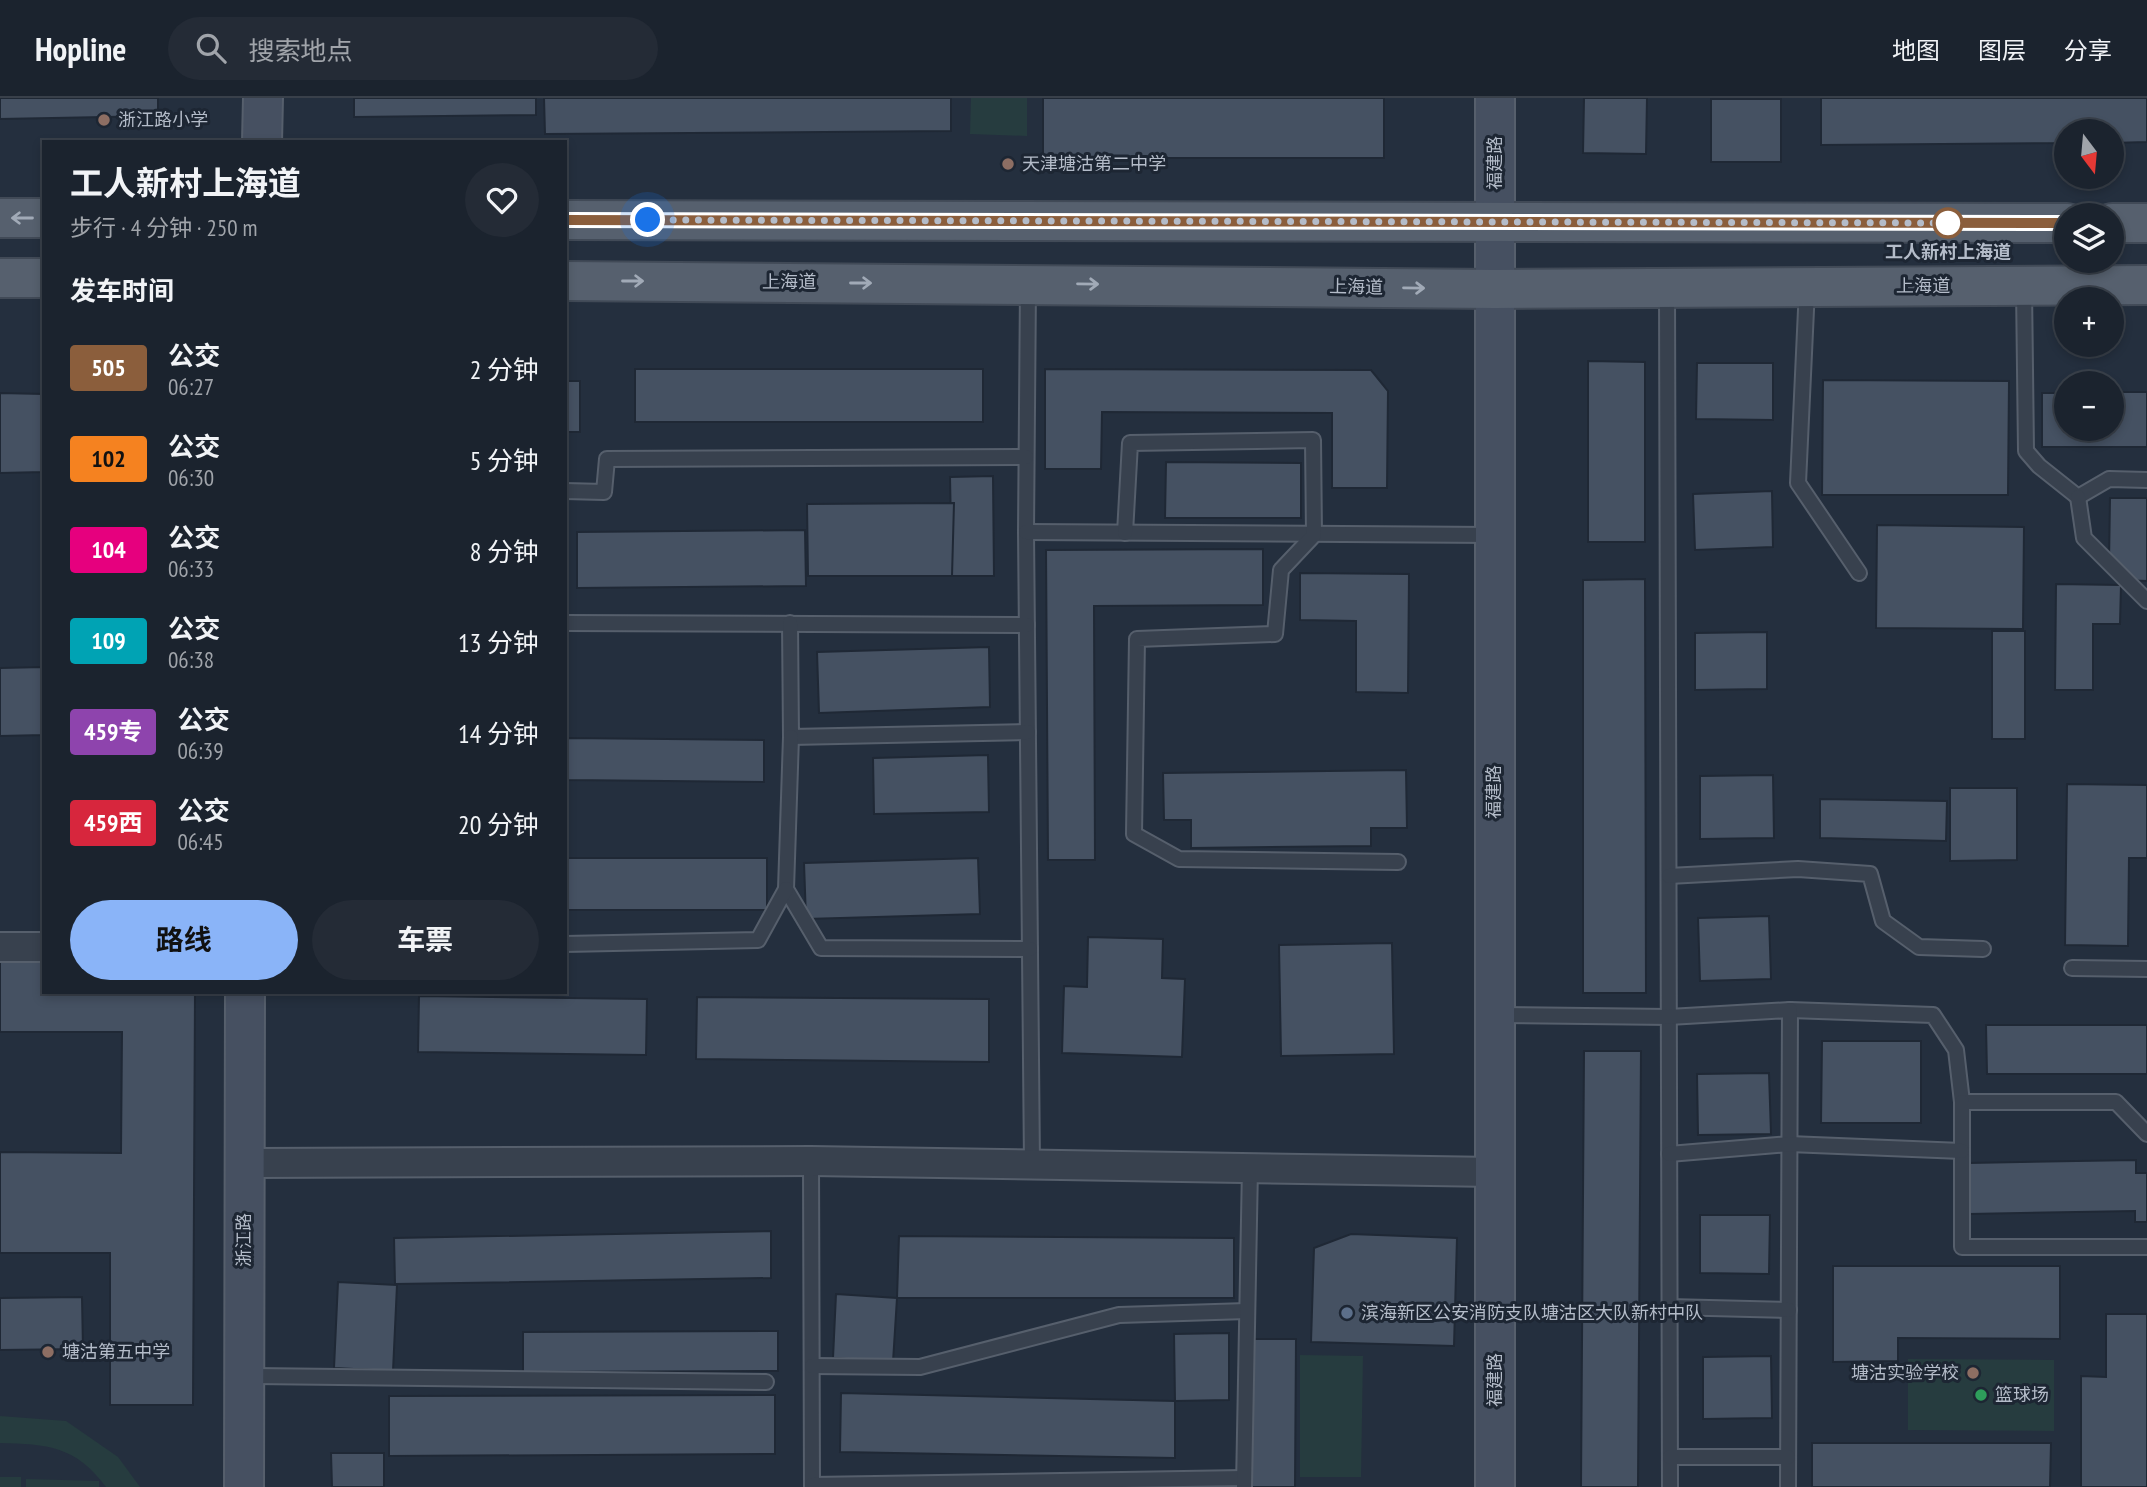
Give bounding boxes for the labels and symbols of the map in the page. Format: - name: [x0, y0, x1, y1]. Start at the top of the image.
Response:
- place label: 浙江路小学: [118, 108, 208, 131]
- marker: 浙江路小学: [96, 112, 112, 128]
- north arrow: [2054, 119, 2124, 189]
- street label: 福建路: [1483, 136, 1506, 190]
- place label: 天津塘沽第二中学: [1022, 152, 1166, 175]
- marker: 天津塘沽第二中学: [1000, 156, 1016, 172]
- your location: [630, 202, 665, 237]
- marker: 工人新村上海道: [1933, 208, 1963, 238]
- one-way arrow: [11, 211, 34, 225]
- place label: 工人新村上海道: [1885, 240, 2011, 263]
- street label: 上海道: [762, 270, 816, 293]
- one-way arrow: [622, 274, 645, 288]
- street label: 上海道: [1896, 274, 1950, 297]
- street label: 上海道: [1329, 275, 1383, 298]
- one-way arrow: [849, 276, 872, 290]
- one-way arrow: [1077, 278, 1100, 291]
- one-way arrow: [1402, 281, 1425, 295]
- street label: 福建路: [1482, 765, 1505, 819]
- street label: 浙江路: [232, 1213, 255, 1267]
- place label: 滨海新区公安消防支队塘沽区大队新村中队: [1361, 1301, 1703, 1324]
- marker: 滨海新区公安消防支队塘沽区大队新村中队: [1339, 1305, 1355, 1321]
- place label: 塘沽第五中学: [62, 1340, 170, 1363]
- marker: 塘沽第五中学: [40, 1344, 56, 1360]
- street label: 福建路: [1483, 1353, 1506, 1407]
- place label: 塘沽实验学校: [1851, 1361, 1959, 1384]
- marker: 塘沽实验学校: [1965, 1365, 1981, 1381]
- place label: 篮球场: [1995, 1383, 2049, 1406]
- marker: 篮球场: [1973, 1387, 1989, 1403]

